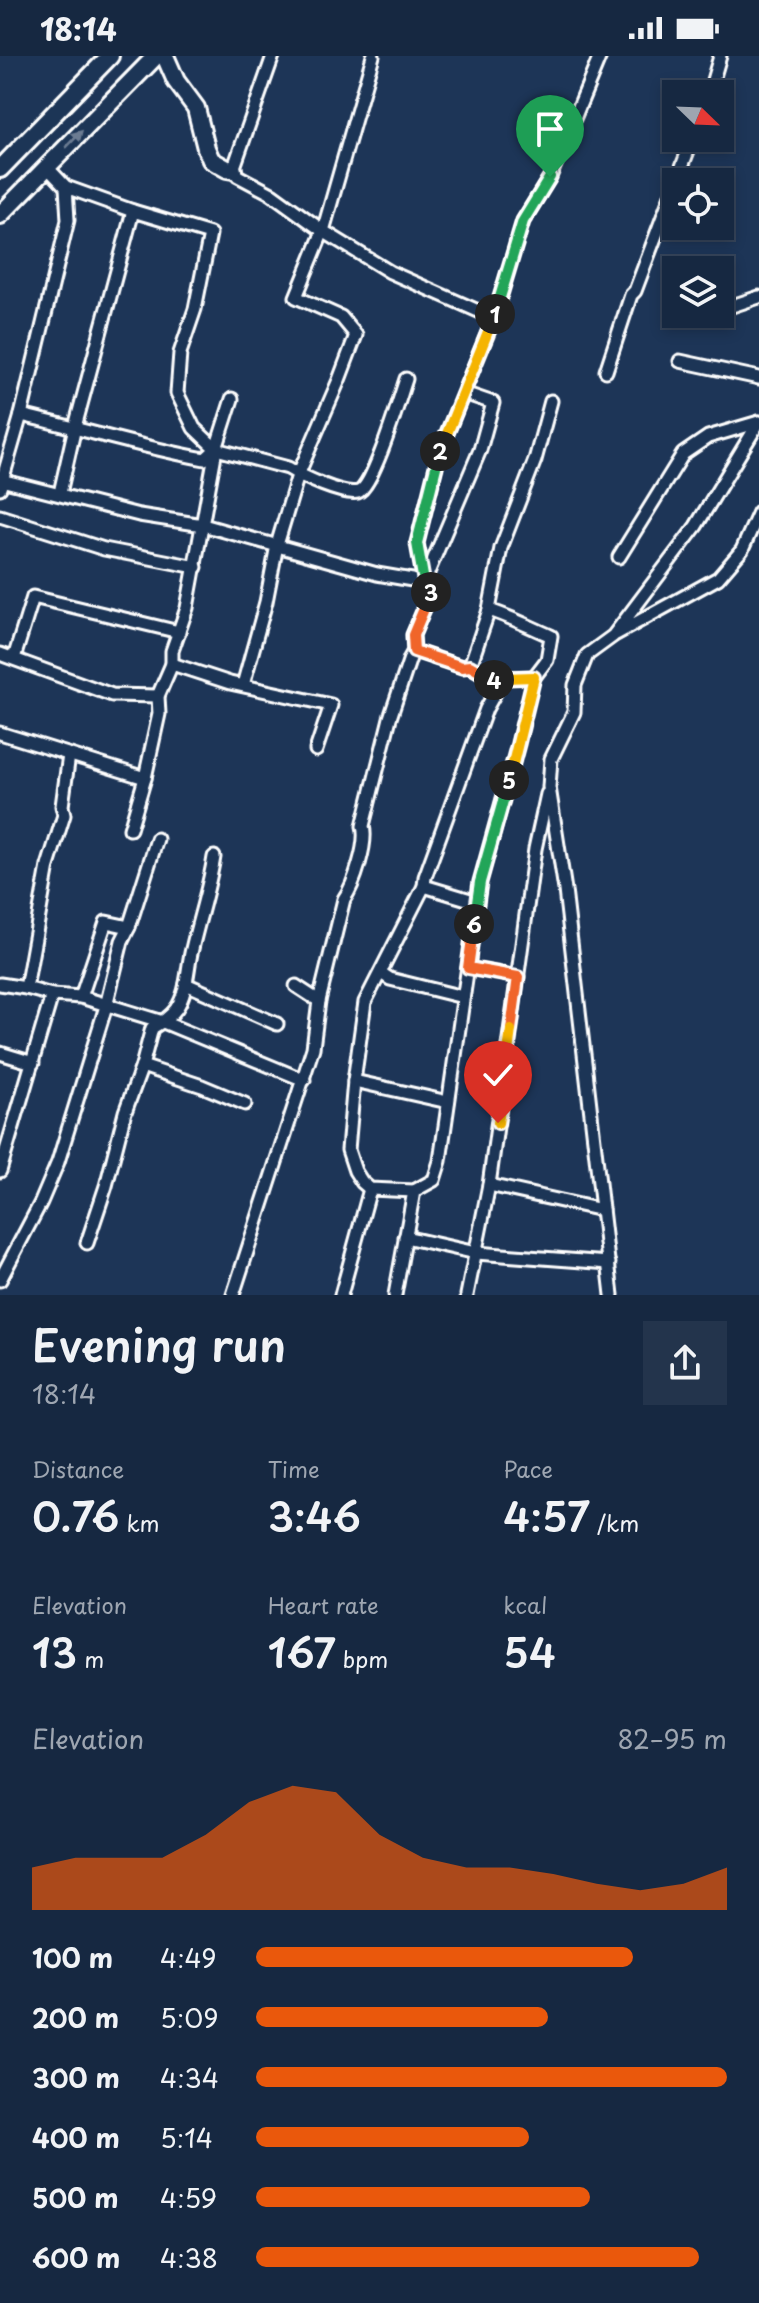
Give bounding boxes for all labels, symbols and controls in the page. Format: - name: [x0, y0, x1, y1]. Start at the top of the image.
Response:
- text: 18:14: [40, 6, 117, 51]
- north arrow: [662, 80, 734, 152]
- map controls: [662, 80, 734, 328]
- pin: [516, 95, 584, 177]
- icon: arrive: [528, 107, 572, 151]
- one-way arrow: [64, 130, 83, 149]
- button: locate: [662, 168, 734, 240]
- button: layers: [662, 256, 734, 328]
- pin: 1: [475, 294, 515, 334]
- text: 1: [490, 297, 500, 330]
- pin: 2: [420, 431, 460, 471]
- text: 2: [432, 434, 448, 467]
- pin: 3: [411, 572, 451, 612]
- text: 3: [424, 575, 438, 608]
- pin: 4: [474, 660, 514, 700]
- text: 4: [487, 663, 501, 696]
- pin: 5: [489, 760, 529, 800]
- text: 5: [502, 763, 516, 796]
- pin: 6: [454, 904, 494, 944]
- text: 6: [466, 907, 482, 940]
- pin: [464, 1041, 532, 1123]
- icon: check: [476, 1053, 520, 1097]
- text: Evening run: [32, 1311, 286, 1377]
- button: share: [643, 1321, 727, 1405]
- text: 18:14: [32, 1374, 96, 1413]
- text: Distance: [32, 1452, 124, 1485]
- text: Time: [268, 1452, 320, 1485]
- text: Pace: [503, 1452, 553, 1485]
- text: 0.76: [32, 1485, 119, 1546]
- text: 3:46: [268, 1485, 361, 1546]
- text: 4:57: [503, 1485, 590, 1546]
- text: km: [119, 1506, 160, 1539]
- text: /km: [590, 1506, 639, 1539]
- text: Elevation: [32, 1588, 127, 1621]
- text: Heart rate: [268, 1588, 379, 1621]
- text: kcal: [503, 1588, 547, 1621]
- text: 13: [32, 1621, 77, 1682]
- text: 167: [268, 1621, 336, 1682]
- text: 54: [503, 1621, 556, 1682]
- text: m: [77, 1642, 104, 1675]
- text: bpm: [336, 1642, 388, 1675]
- text: Elevation: [32, 1719, 144, 1758]
- text: 82–95 m: [618, 1719, 727, 1758]
- text: 100 m: [32, 1938, 113, 1977]
- text: 4:49: [160, 1938, 217, 1977]
- text: 200 m: [32, 1998, 119, 2037]
- text: 5:09: [160, 1998, 218, 2037]
- text: 300 m: [32, 2058, 120, 2097]
- text: 4:34: [160, 2058, 219, 2097]
- text: 400 m: [32, 2118, 120, 2157]
- text: 5:14: [160, 2118, 213, 2157]
- text: 500 m: [32, 2178, 118, 2217]
- text: 4:59: [160, 2178, 217, 2217]
- text: 600 m: [32, 2238, 120, 2277]
- text: 4:38: [160, 2238, 218, 2277]

